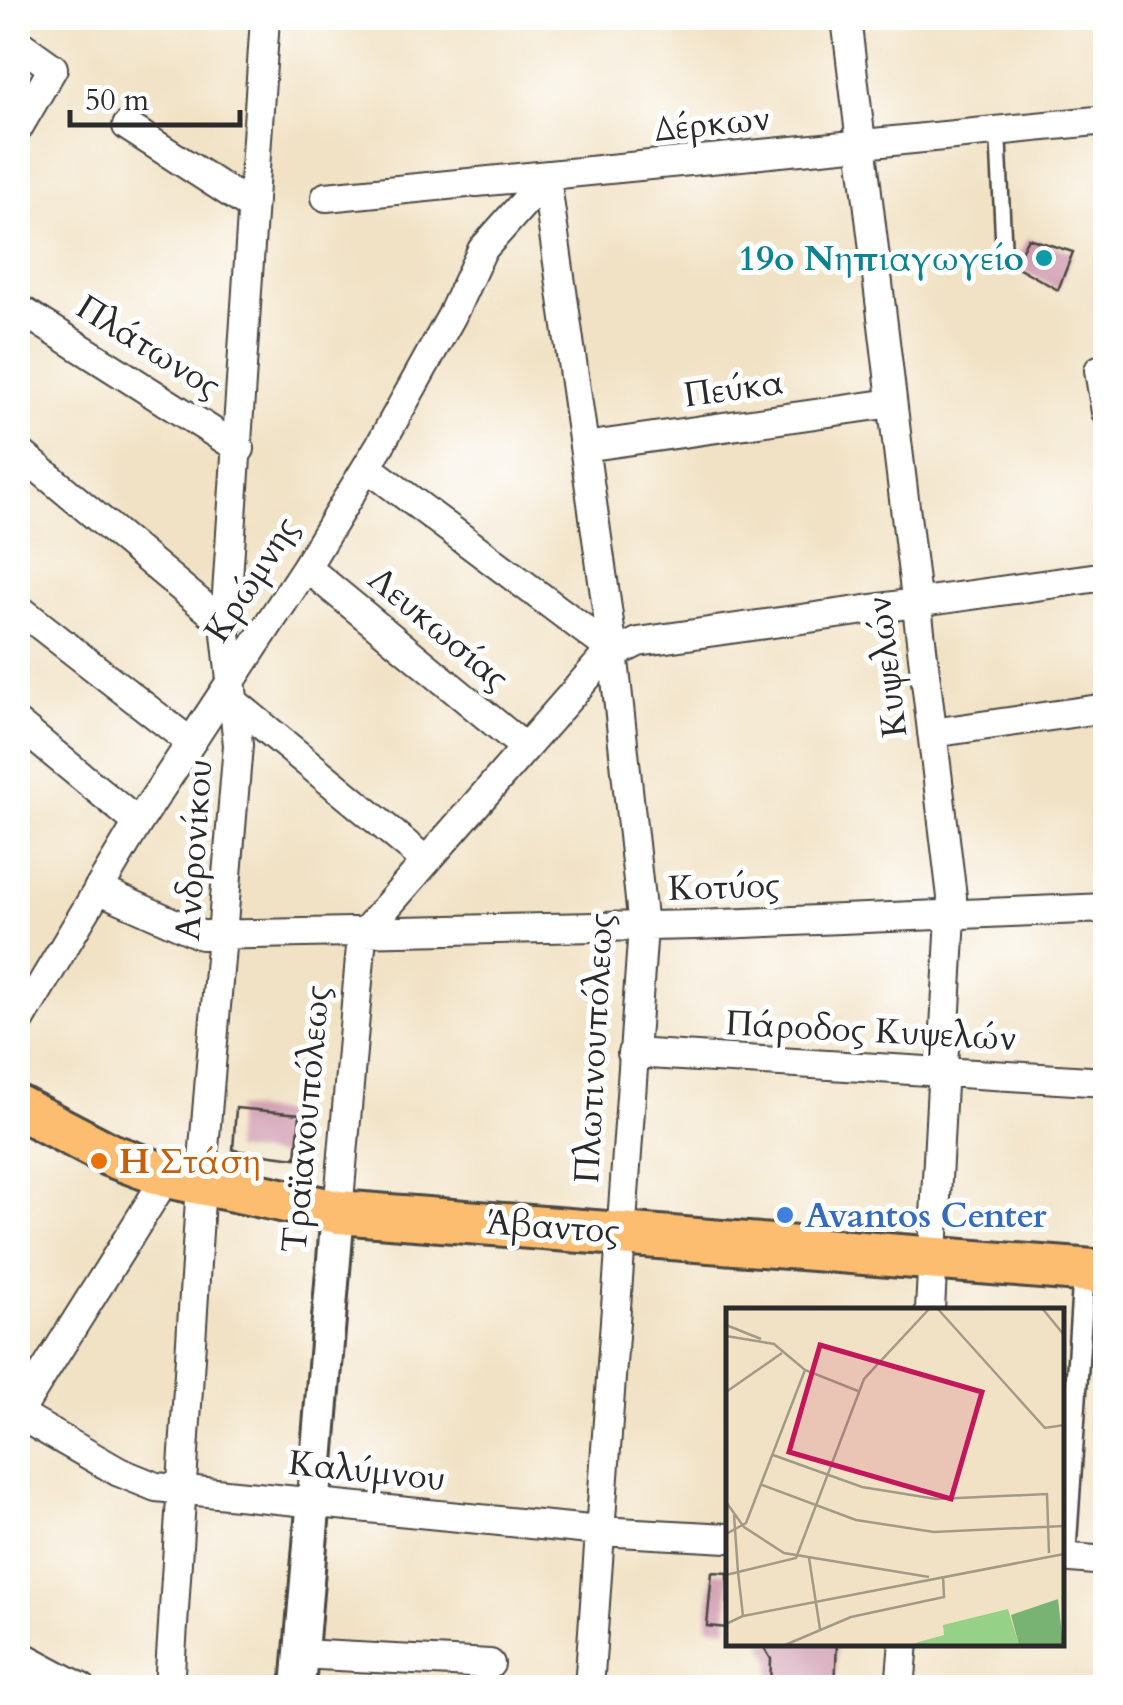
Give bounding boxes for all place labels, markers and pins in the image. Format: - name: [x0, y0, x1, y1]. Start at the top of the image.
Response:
- place label: 19ο Νηπιαγωγείο: [738, 235, 1024, 283]
- marker: 19ο Νηπιαγωγείο: [1033, 247, 1055, 269]
- place label: Η Στάση: [119, 1138, 261, 1186]
- marker: Η Στάση: [88, 1150, 110, 1172]
- place label: Avantos Center: [805, 1192, 1048, 1240]
- marker: Avantos Center: [774, 1204, 796, 1226]

